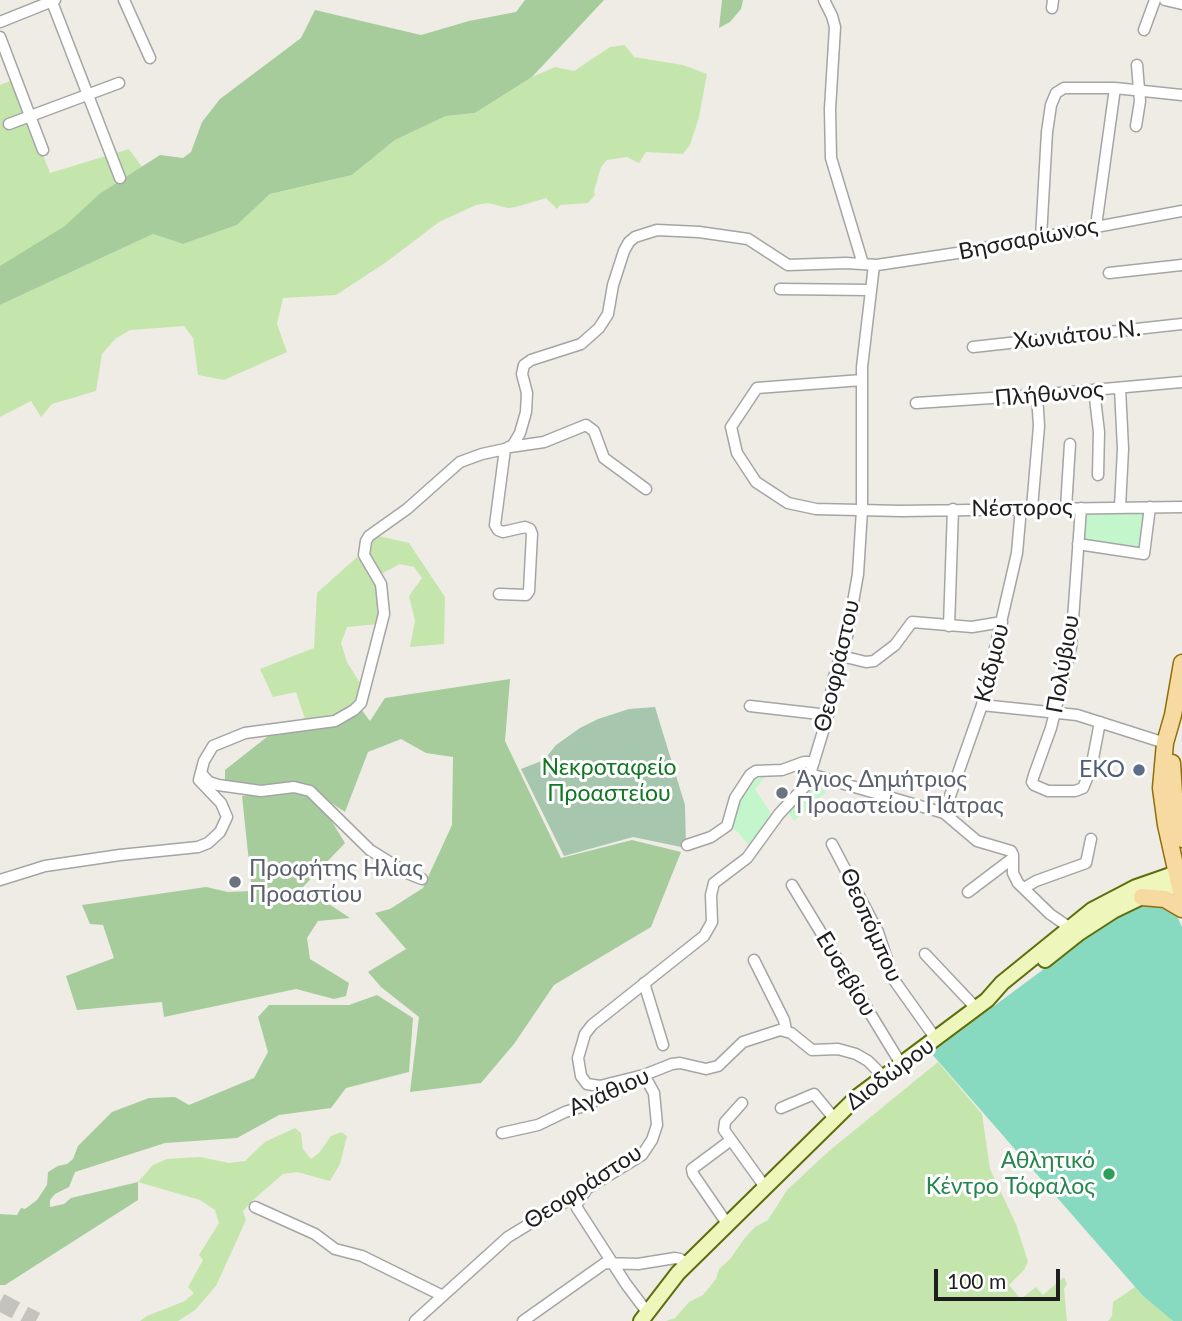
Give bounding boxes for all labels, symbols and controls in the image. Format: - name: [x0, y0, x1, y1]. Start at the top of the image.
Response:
- street label: Βησσαρίωνος: [956, 212, 1100, 266]
- street label: Χωνιάτου Ν.: [1012, 315, 1142, 355]
- street label: Πλήθωνος: [993, 375, 1105, 413]
- street label: Νέστορος: [971, 493, 1073, 523]
- street label: Θεοφράστου: [808, 597, 866, 735]
- street label: Πολύβιου: [1041, 613, 1085, 715]
- street label: Κάδμου: [969, 621, 1015, 705]
- park label: Νεκροταφείο Προαστείου: [541, 754, 677, 808]
- place label: EKO: [1079, 756, 1125, 784]
- marker: EKO: [1131, 762, 1147, 778]
- place label: Άγιος Δημήτριος Προαστείου Πάτρας: [796, 766, 1004, 820]
- marker: Άγιος Δημήτριος Προαστείου Πάτρας: [774, 785, 790, 801]
- place label: Προφήτης Ηλίας Προαστίου: [249, 855, 423, 909]
- street label: Θεοπόμπου: [834, 864, 908, 986]
- marker: Προφήτης Ηλίας Προαστίου: [227, 874, 243, 890]
- street label: Ευσεβίου: [810, 927, 882, 1021]
- street label: Διοδώρου: [840, 1032, 940, 1116]
- street label: Αγάθιου: [564, 1062, 654, 1122]
- street label: Θεοφράστου: [519, 1139, 647, 1235]
- place label: Αθλητικό Κέντρο Τόφαλος: [926, 1147, 1095, 1201]
- marker: Αθλητικό Κέντρο Τόφαλος: [1101, 1166, 1117, 1182]
- scale bar: [937, 1254, 1063, 1298]
- text: 100 m: [947, 1268, 1006, 1293]

